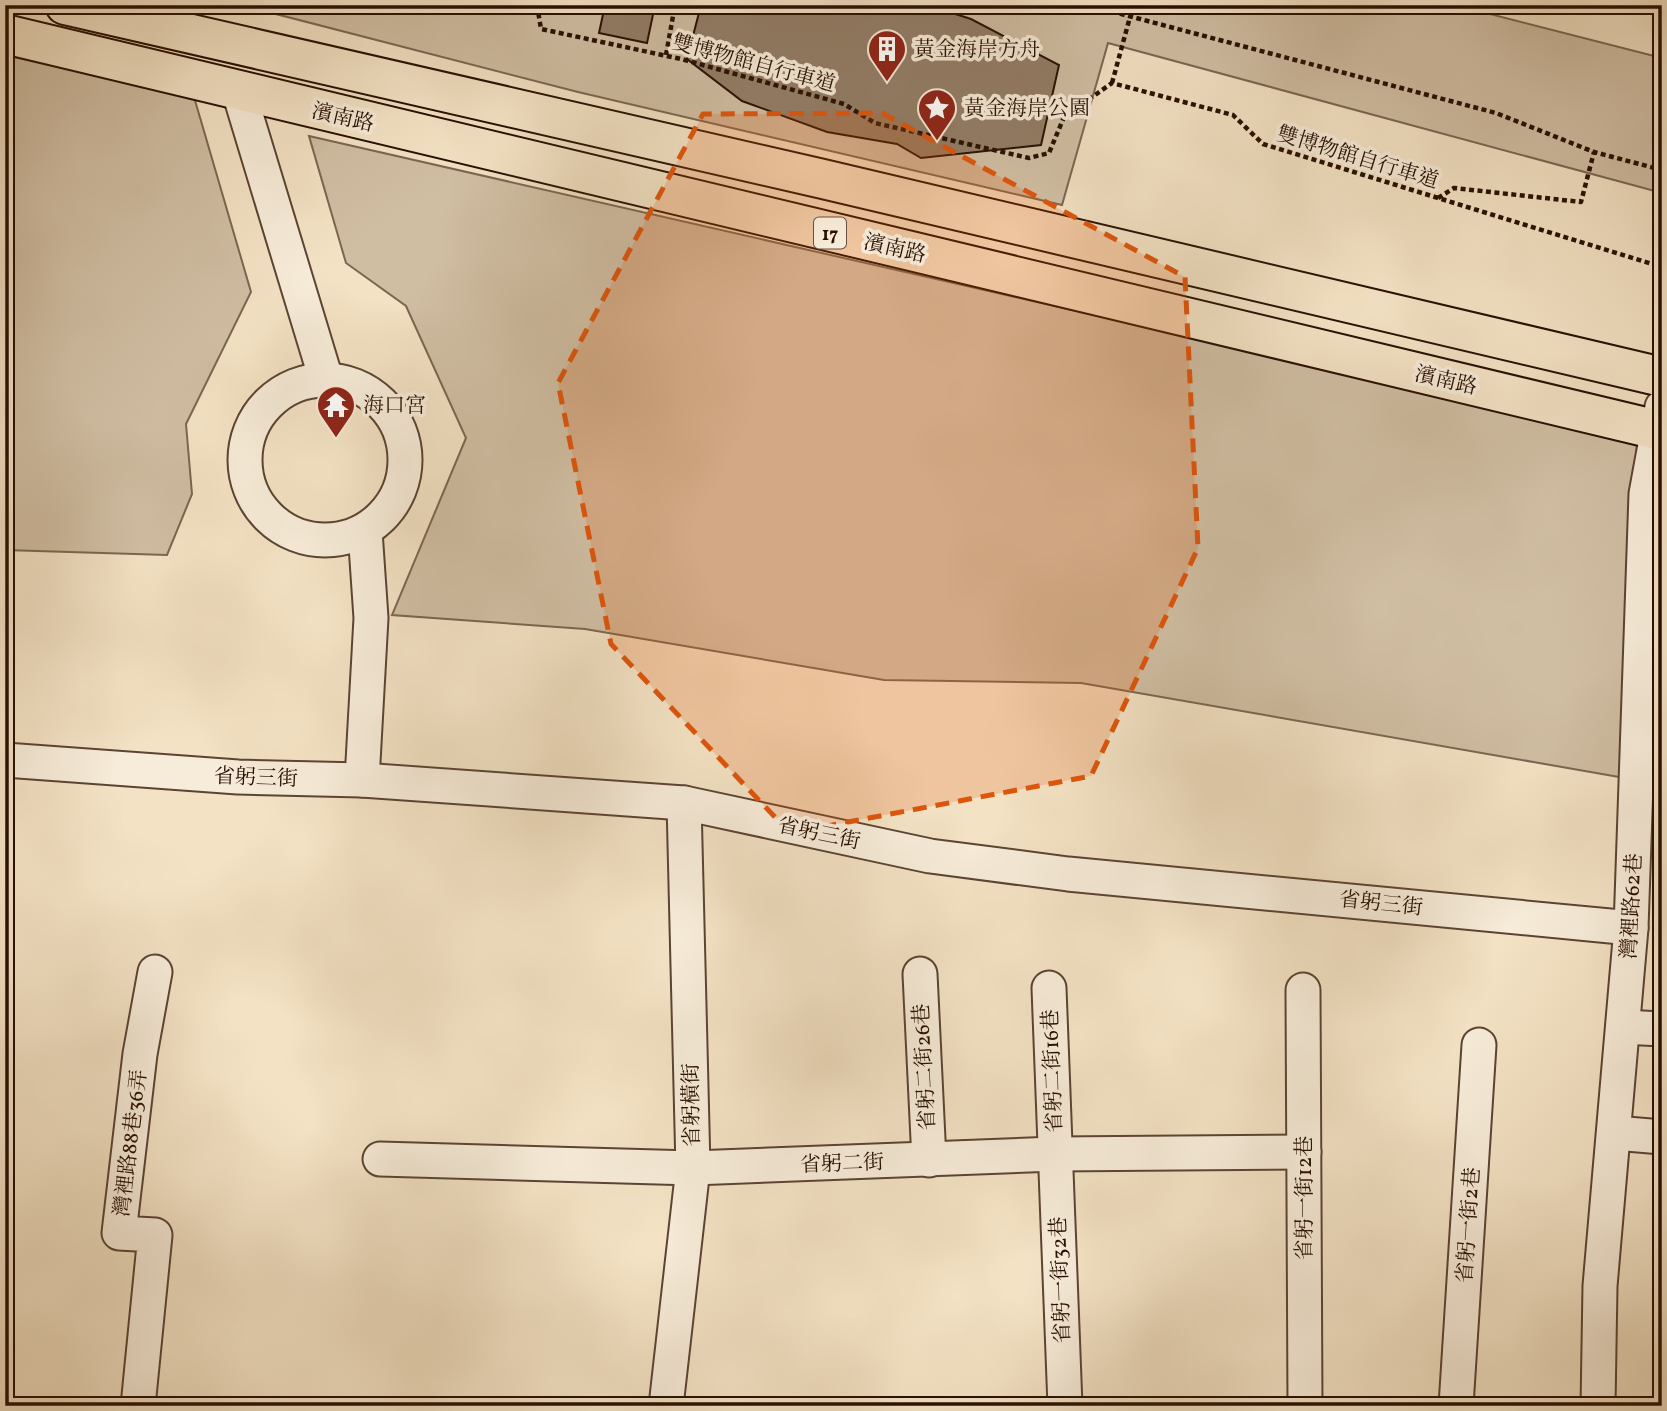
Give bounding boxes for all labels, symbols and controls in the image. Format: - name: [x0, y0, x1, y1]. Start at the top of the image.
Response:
- building icon: 黃金海岸方舟: [866, 28, 908, 83]
- street label: 雙博物館自行車道: [669, 29, 839, 100]
- place label: 黃金海岸方舟: [914, 36, 1040, 65]
- place icon: 黃金海岸公園: [916, 87, 958, 142]
- place label: 黃金海岸公園: [964, 95, 1090, 124]
- street label: 濱南路: [309, 97, 377, 140]
- street label: 雙博物館自行車道: [1273, 120, 1442, 197]
- road number: 17: [814, 218, 846, 248]
- street label: 濱南路: [861, 228, 929, 271]
- street label: 濱南路: [1412, 360, 1480, 403]
- temple icon: 海口宮: [315, 384, 357, 439]
- place label: 海口宮: [363, 392, 426, 421]
- street label: 省躬三街: [213, 763, 298, 794]
- street label: 省躬三街: [775, 812, 863, 857]
- street label: 灣裡路62巷: [1615, 852, 1650, 960]
- street label: 省躬三街: [1338, 886, 1424, 923]
- street label: 省躬二街26巷: [908, 1003, 943, 1131]
- street label: 省躬二街16巷: [1037, 1009, 1070, 1133]
- street label: 省躬橫街: [677, 1063, 708, 1147]
- street label: 灣裡路88巷36弄: [108, 1068, 155, 1218]
- street label: 省躬一街12巷: [1291, 1136, 1320, 1260]
- street label: 省躬二街: [800, 1149, 885, 1180]
- street label: 省躬一街2巷: [1451, 1166, 1488, 1284]
- street label: 省躬一街32巷: [1045, 1216, 1078, 1344]

